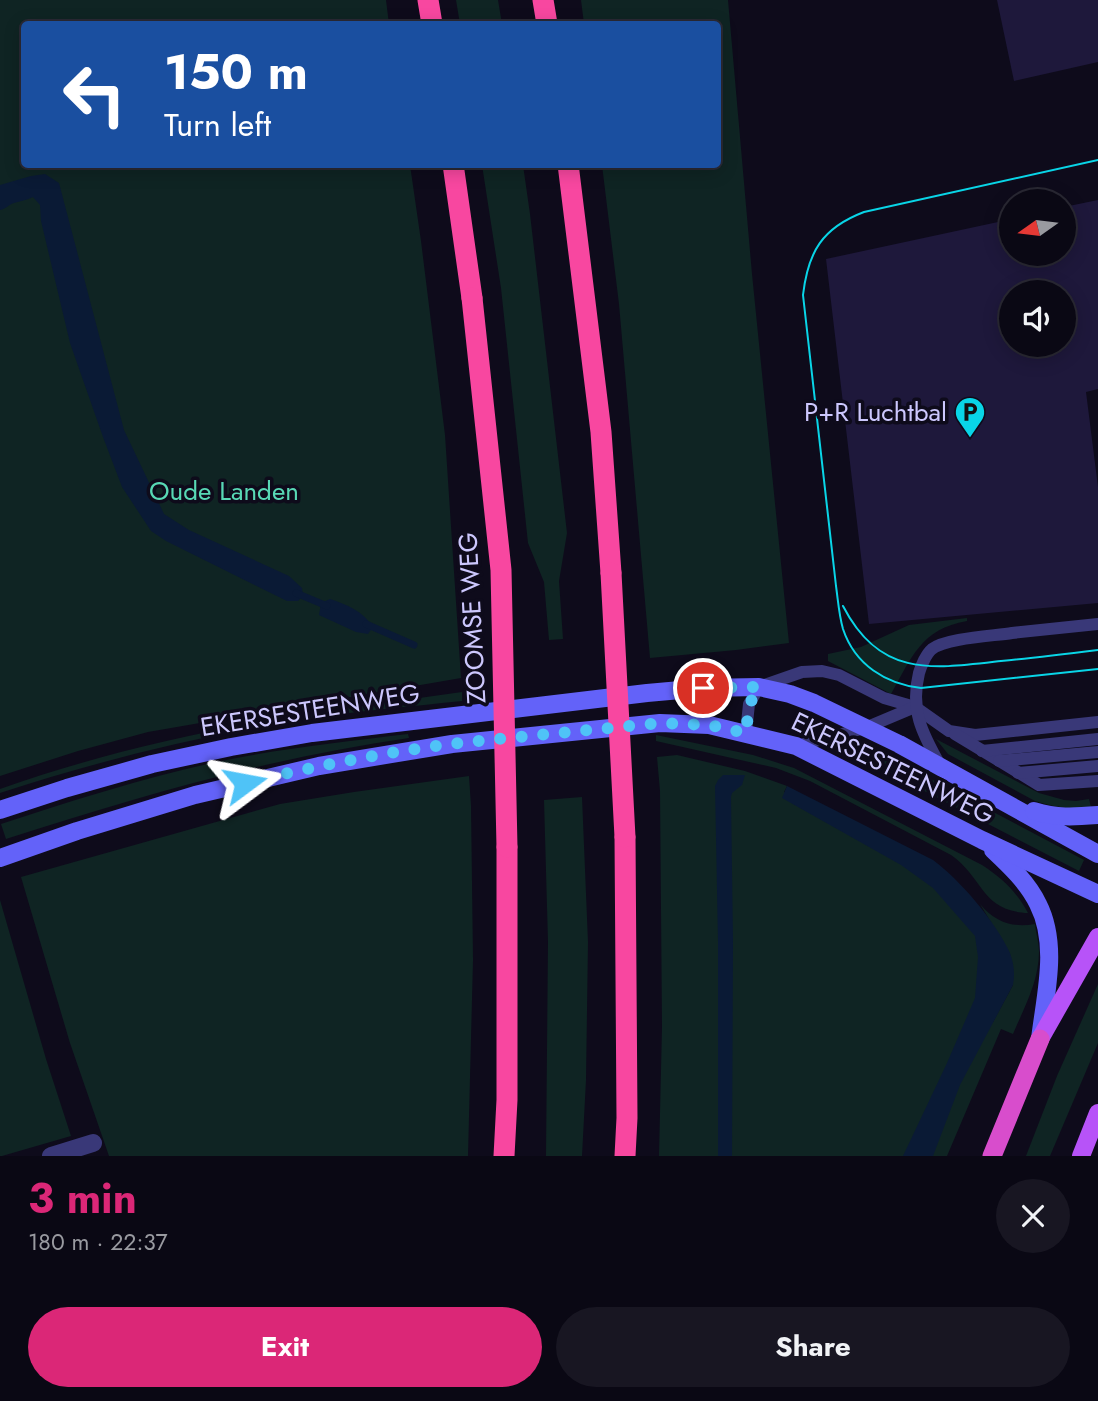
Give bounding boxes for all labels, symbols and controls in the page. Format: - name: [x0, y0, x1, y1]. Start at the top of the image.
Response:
- text: 150 m: [164, 37, 308, 107]
- icon: left: [49, 49, 140, 140]
- text: Turn left: [164, 102, 271, 148]
- north arrow: [999, 189, 1076, 266]
- map controls: [999, 189, 1076, 357]
- button: sound: [999, 280, 1076, 357]
- place label: P+R Luchtbal: [804, 393, 947, 431]
- parking icon: P+R Luchtbal: [953, 395, 987, 439]
- park label: Oude Landen: [149, 472, 299, 510]
- street label: ZOOMSE WEG: [449, 531, 495, 705]
- pin: [673, 658, 733, 718]
- icon: arrive: [684, 669, 722, 707]
- street label: EKERSESTEENWEG: [198, 674, 422, 746]
- street label: EKERSESTEENWEG: [785, 702, 1001, 834]
- position arrow: [208, 746, 282, 820]
- text: 3 min: [28, 1168, 137, 1229]
- button: close: [996, 1179, 1070, 1253]
- text: 180 m · 22:37: [28, 1225, 168, 1259]
- button: Exit: [28, 1307, 542, 1387]
- button: Share: [556, 1307, 1070, 1387]

